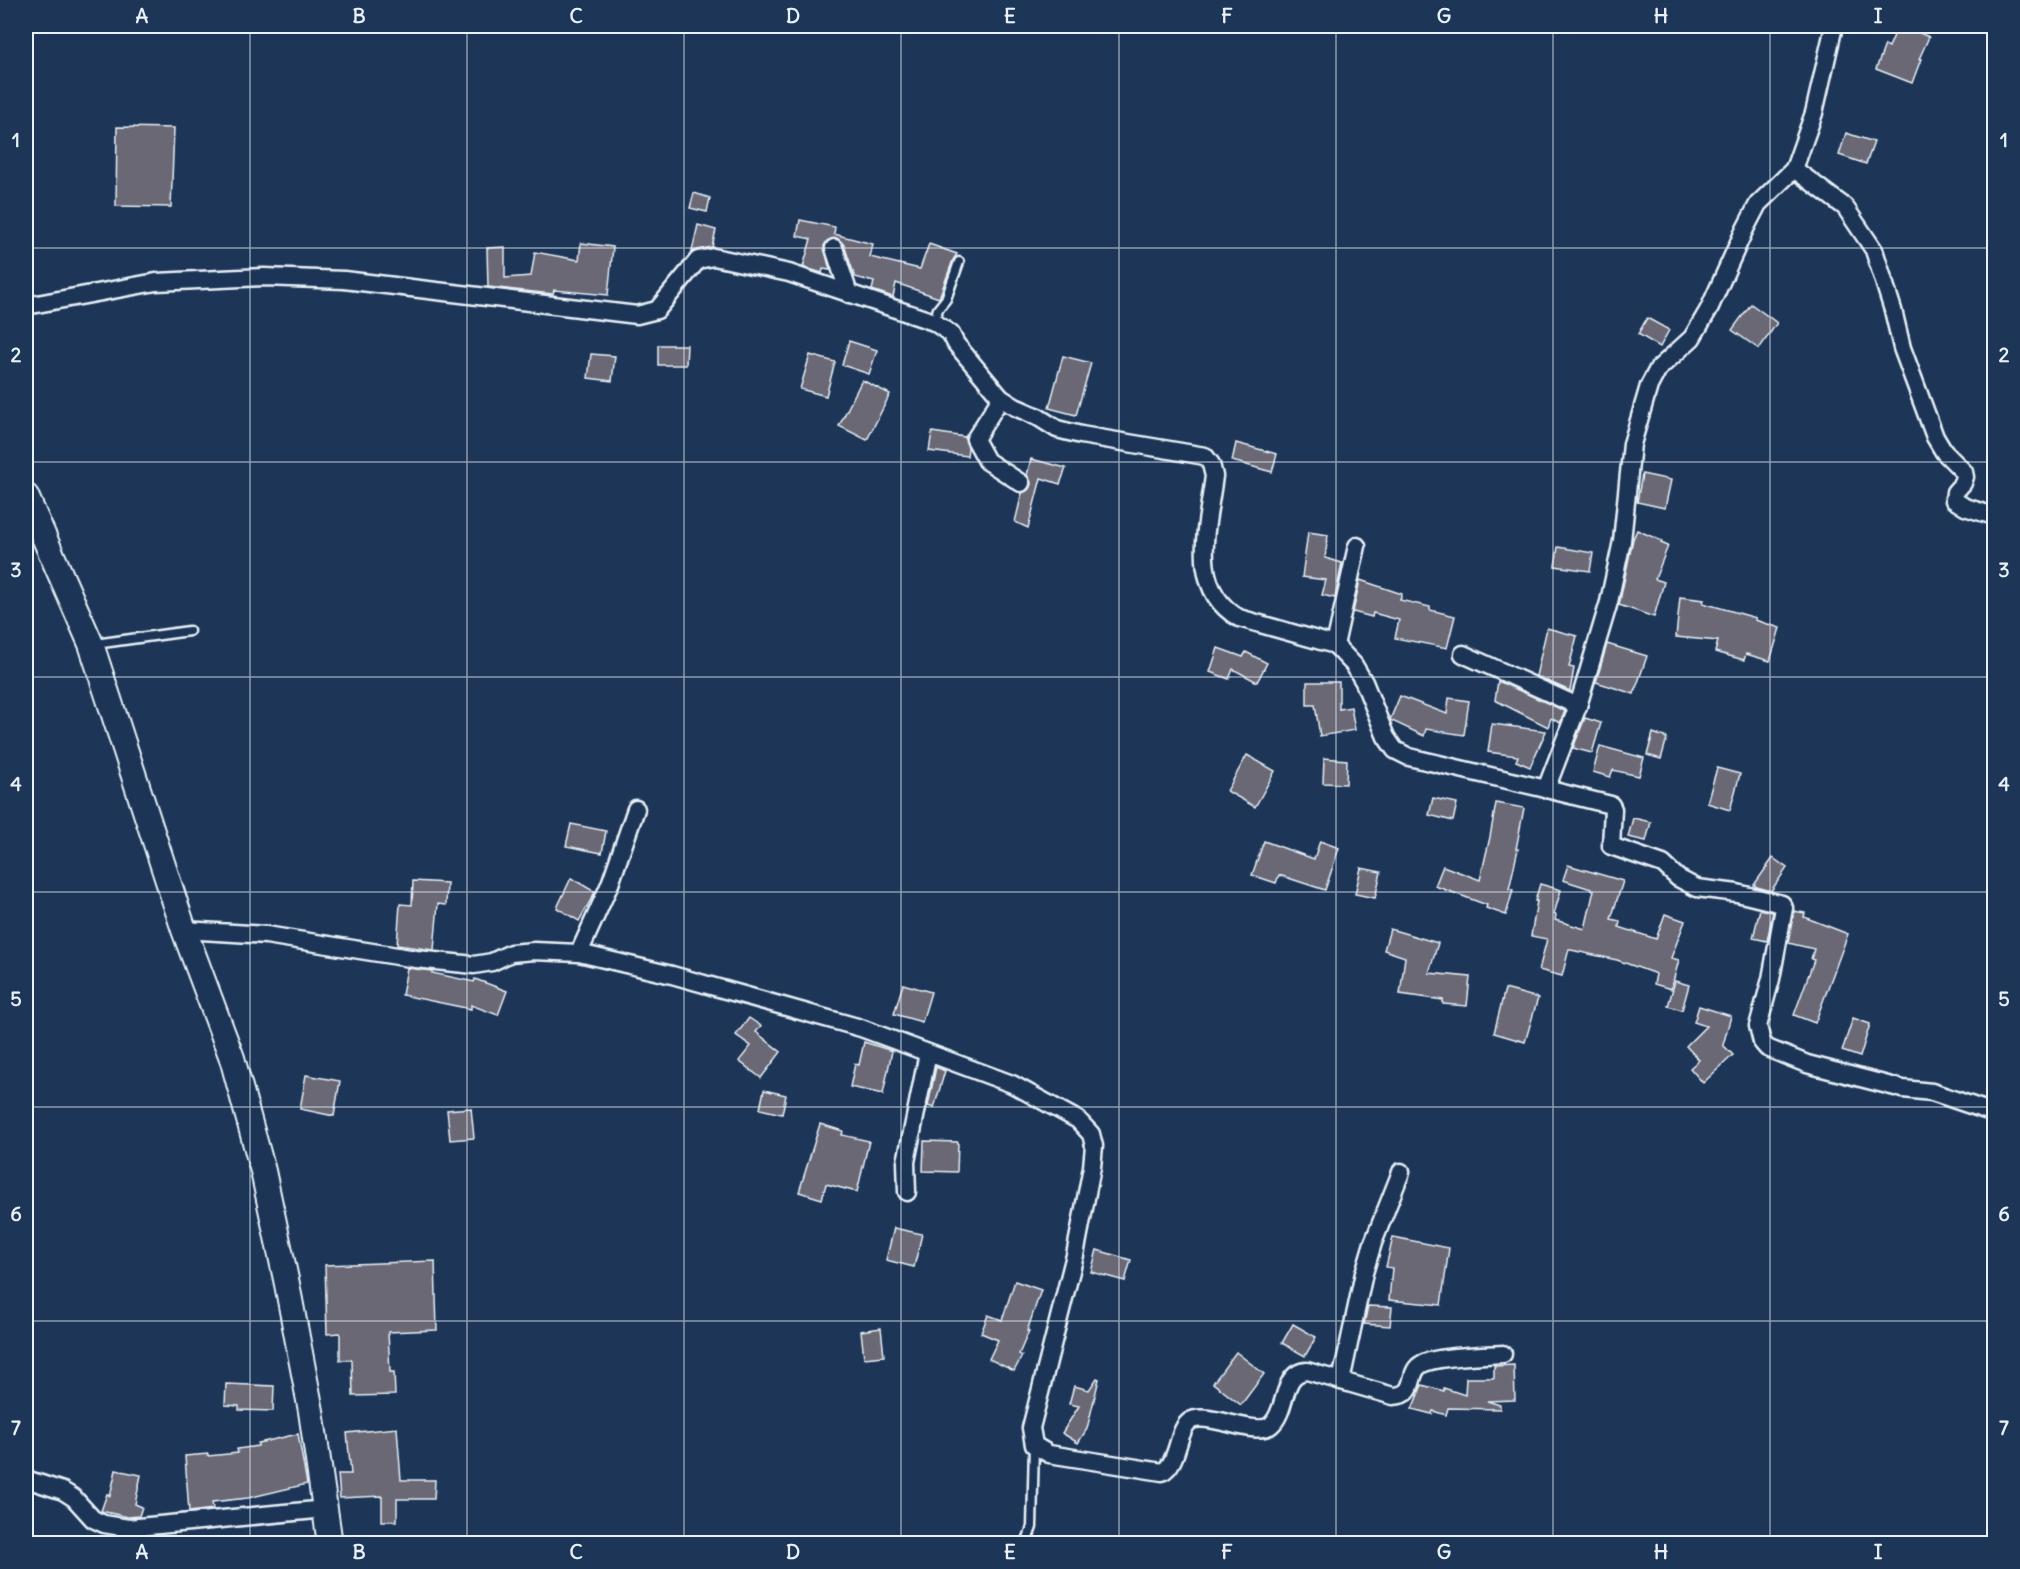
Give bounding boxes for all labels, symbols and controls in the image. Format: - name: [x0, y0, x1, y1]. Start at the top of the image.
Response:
- text: A: [136, 3, 149, 28]
- text: B: [352, 3, 366, 28]
- text: C: [569, 3, 583, 28]
- text: D: [786, 3, 800, 28]
- text: E: [1004, 3, 1016, 28]
- text: F: [1221, 3, 1233, 28]
- text: G: [1437, 3, 1451, 28]
- text: H: [1654, 3, 1668, 28]
- text: I: [1874, 3, 1883, 28]
- text: 1: [12, 127, 20, 152]
- text: 1: [2000, 127, 2008, 152]
- text: 2: [11, 342, 22, 367]
- text: 2: [1999, 342, 2010, 367]
- text: 3: [10, 557, 22, 582]
- text: 3: [1998, 557, 2010, 582]
- text: 4: [10, 771, 22, 796]
- text: 4: [1998, 771, 2010, 796]
- text: 5: [10, 986, 22, 1011]
- text: 5: [1998, 986, 2010, 1011]
- text: 6: [10, 1201, 22, 1226]
- text: 6: [1998, 1201, 2010, 1226]
- text: 7: [11, 1415, 21, 1440]
- text: 7: [1999, 1415, 2009, 1440]
- text: A: [136, 1539, 149, 1564]
- text: B: [352, 1539, 366, 1564]
- text: C: [569, 1539, 583, 1564]
- text: D: [786, 1539, 800, 1564]
- text: E: [1004, 1539, 1016, 1564]
- text: F: [1221, 1539, 1233, 1564]
- text: G: [1437, 1539, 1451, 1564]
- text: H: [1654, 1539, 1668, 1564]
- text: I: [1874, 1539, 1883, 1564]

